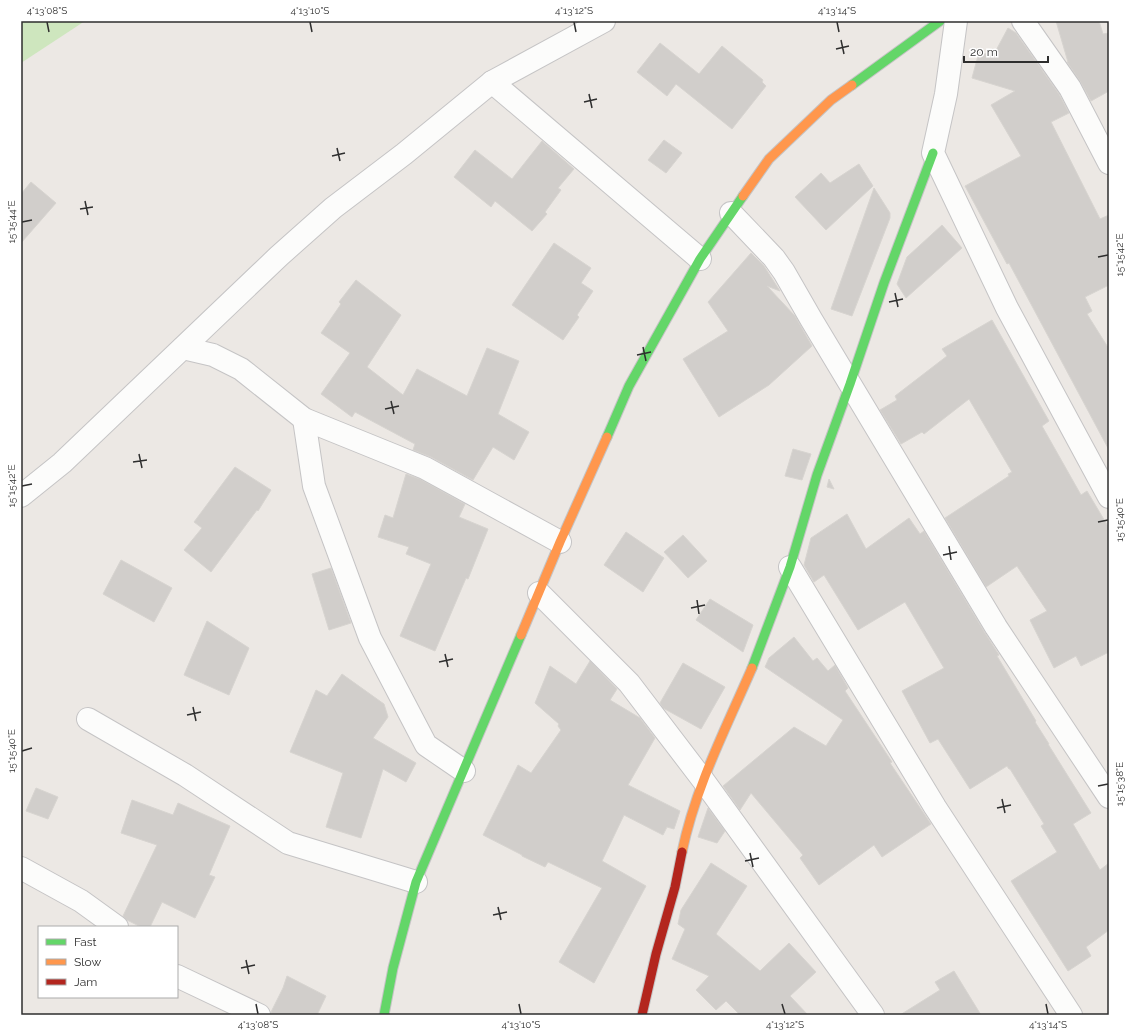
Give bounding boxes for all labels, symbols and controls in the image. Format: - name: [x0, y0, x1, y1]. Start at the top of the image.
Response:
- text: 4°13'08"S: [27, 5, 67, 16]
- text: 4°13'10"S: [291, 5, 329, 16]
- text: 4°13'12"S: [555, 5, 593, 16]
- text: 4°13'14"S: [818, 5, 856, 16]
- scale bar: [964, 38, 1048, 64]
- text: 20 m: [970, 45, 998, 59]
- text: 15°15'44"E: [6, 200, 17, 244]
- text: 15°15'42"E: [1114, 234, 1125, 276]
- text: 15°15'42"E: [6, 465, 17, 507]
- text: 15°15'40"E: [1114, 498, 1125, 542]
- text: 15°15'40"E: [6, 729, 17, 773]
- text: 15°15'38"E: [1114, 762, 1125, 806]
- legend: [38, 926, 178, 998]
- text: Fast: [74, 935, 97, 949]
- text: Slow: [74, 955, 101, 969]
- text: Jam: [74, 975, 97, 989]
- text: 4°13'08"S: [238, 1019, 278, 1030]
- text: 4°13'10"S: [502, 1019, 540, 1030]
- text: 4°13'12"S: [766, 1019, 804, 1030]
- text: 4°13'14"S: [1029, 1019, 1067, 1030]

